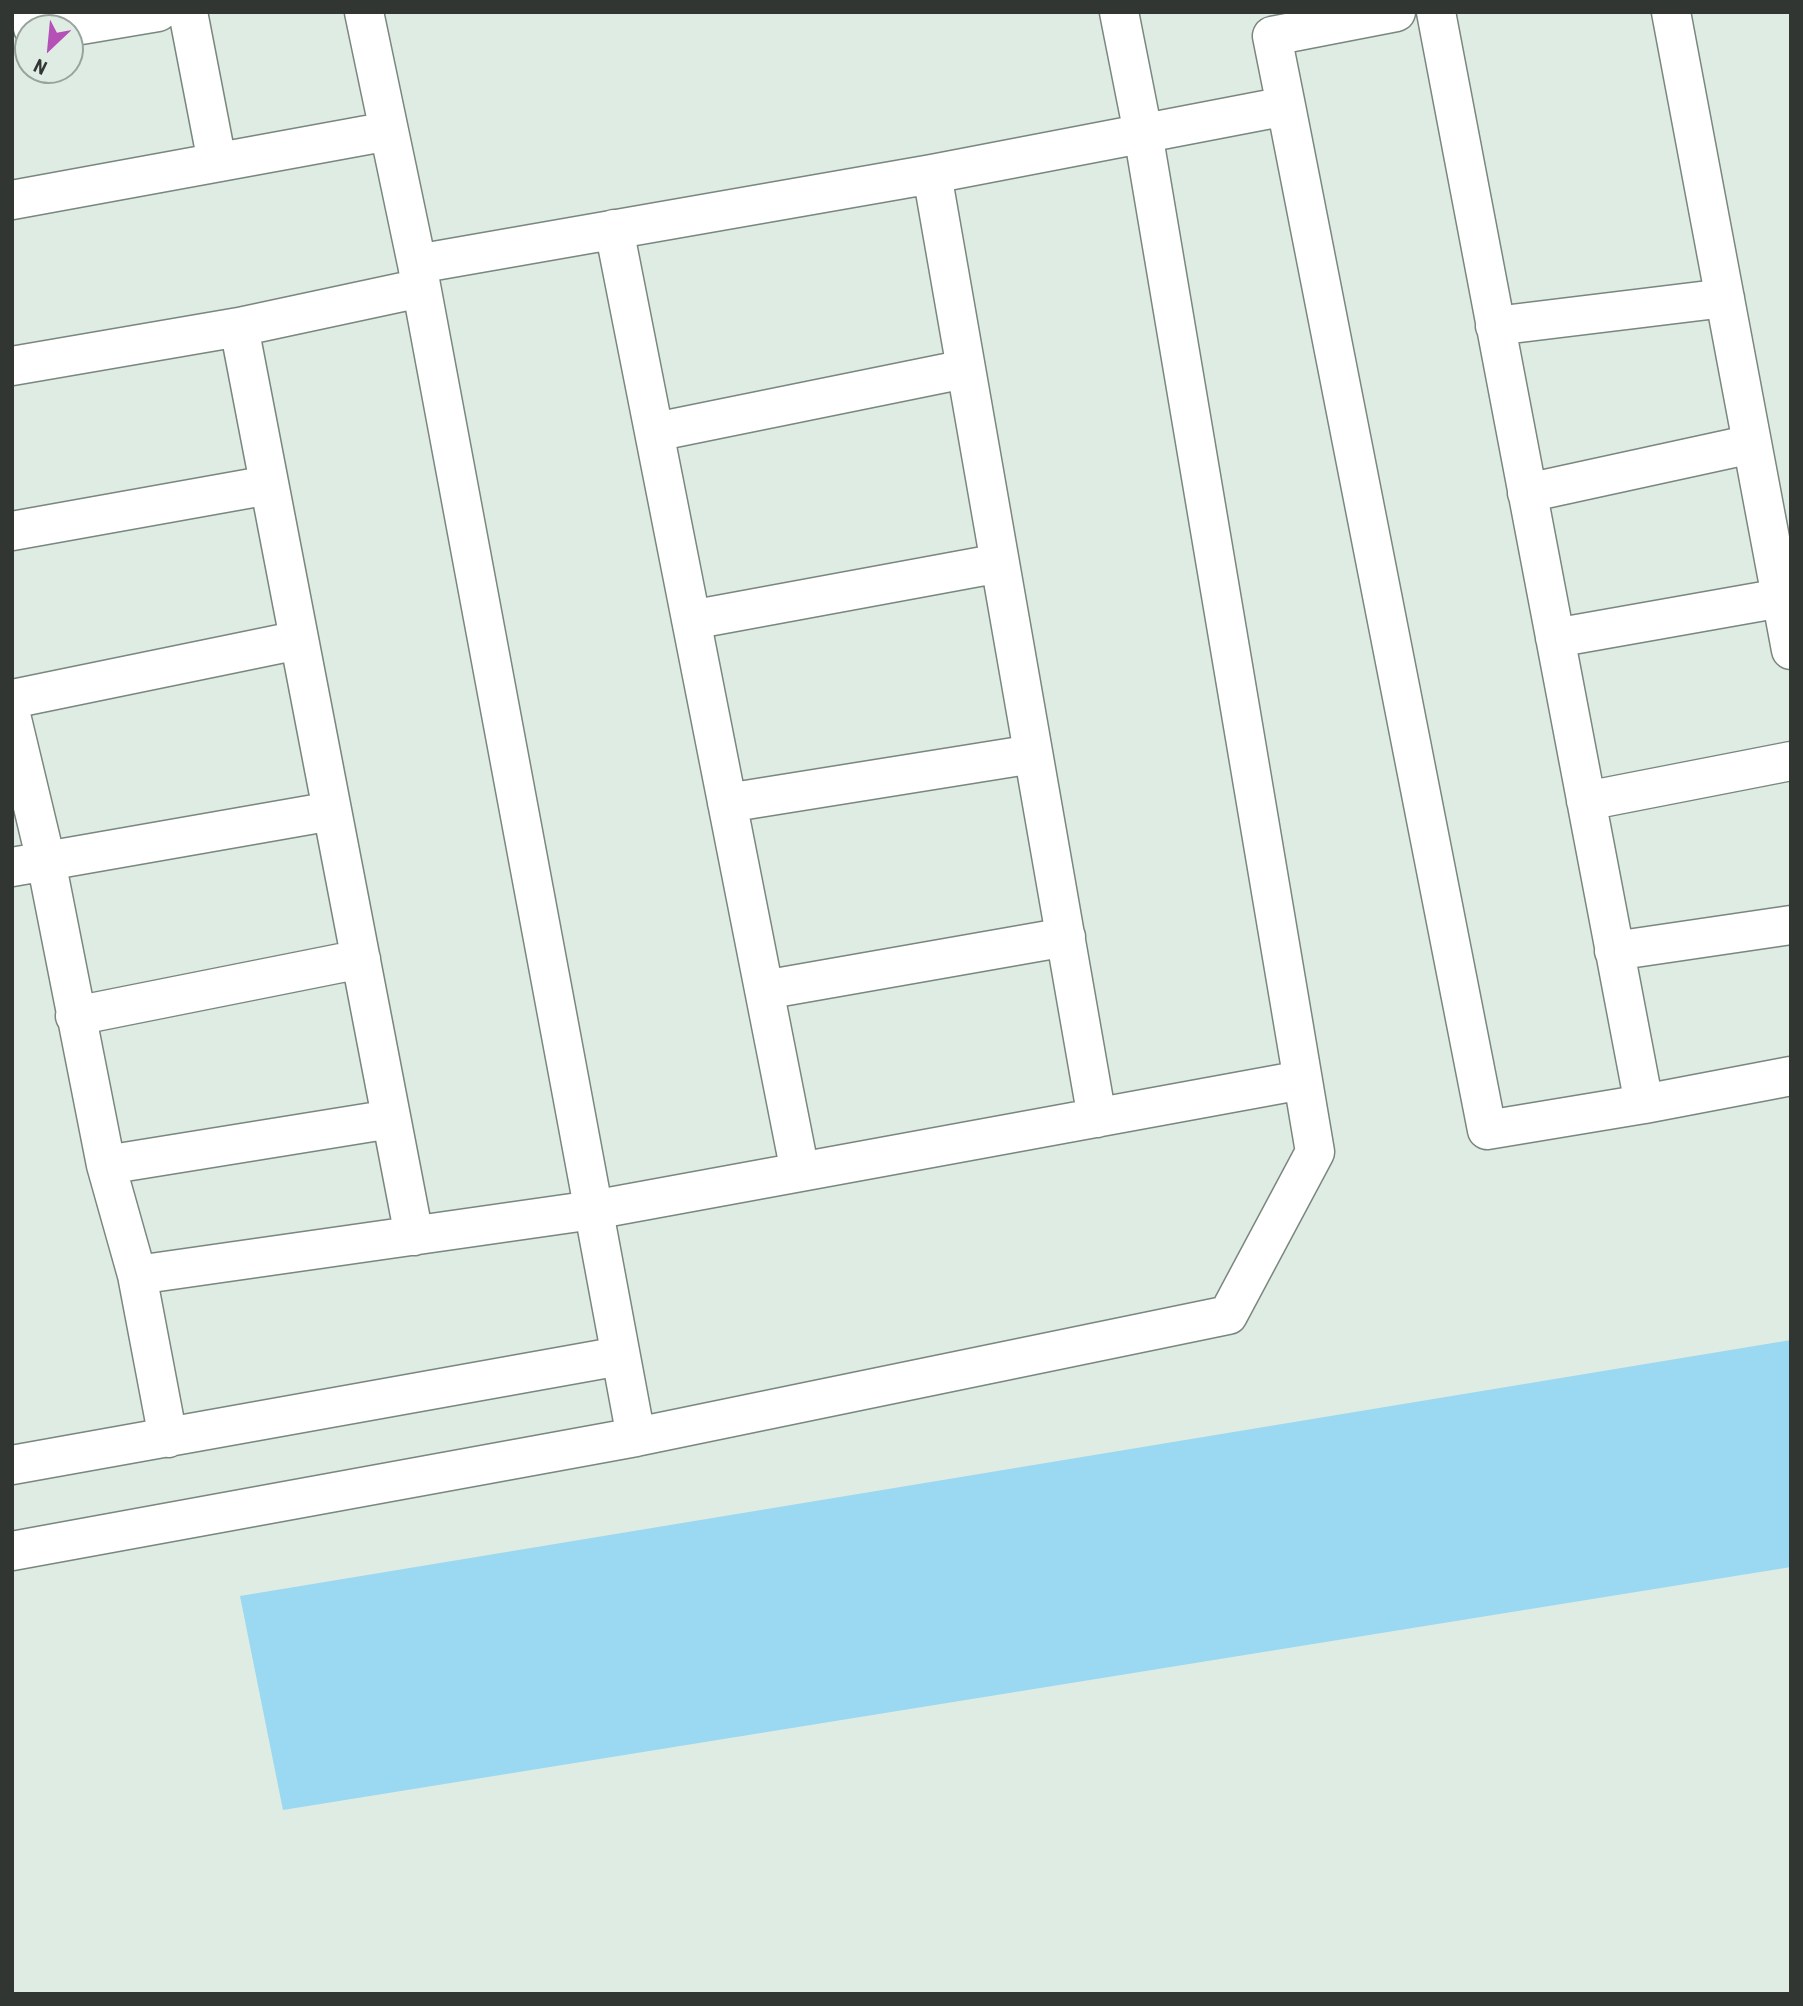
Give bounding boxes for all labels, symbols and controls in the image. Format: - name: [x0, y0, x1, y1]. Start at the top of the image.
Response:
- north arrow: [14, 14, 84, 84]
- text: N: [30, 54, 51, 79]

